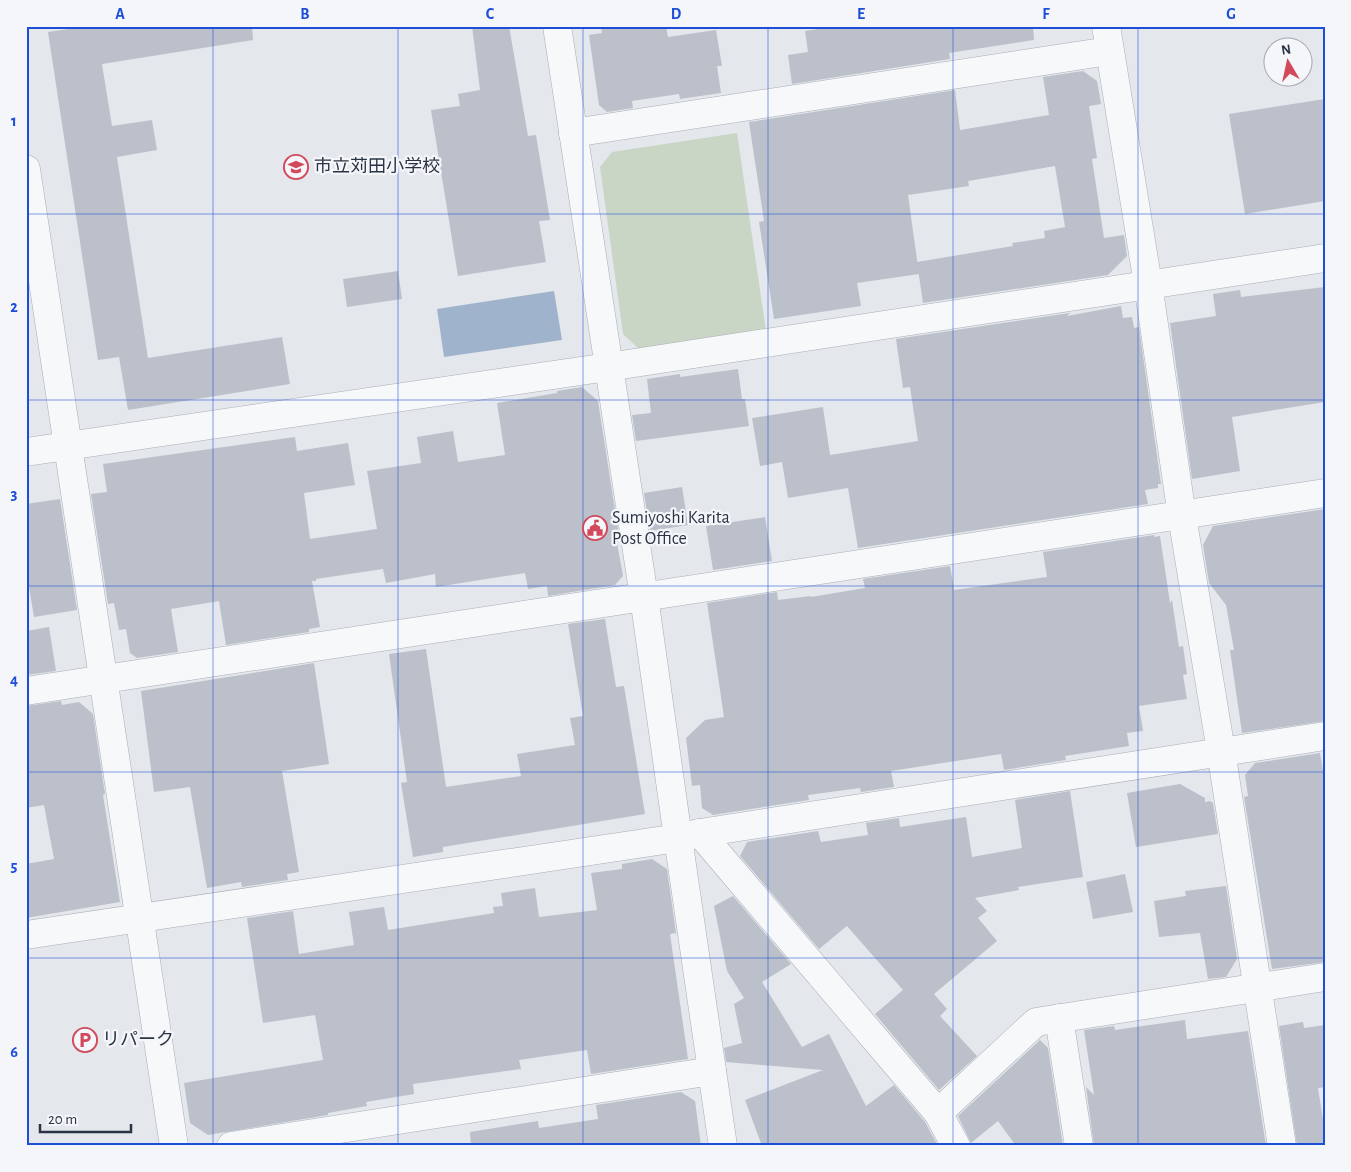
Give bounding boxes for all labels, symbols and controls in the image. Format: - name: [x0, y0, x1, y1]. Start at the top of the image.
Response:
- text: A: [115, 6, 125, 22]
- text: B: [300, 6, 310, 22]
- text: C: [486, 6, 495, 22]
- text: D: [671, 6, 682, 22]
- text: E: [857, 6, 865, 22]
- text: F: [1042, 6, 1050, 22]
- text: G: [1226, 6, 1236, 22]
- north arrow: [1264, 38, 1314, 88]
- text: N: [1280, 42, 1292, 58]
- text: 1: [11, 113, 17, 129]
- school or university icon: 市立苅田小学校: [283, 154, 309, 180]
- place label: 市立苅田小学校: [314, 156, 440, 176]
- text: 2: [10, 299, 18, 315]
- text: 3: [11, 486, 18, 502]
- place label: Sumiyoshi Karita Post Office: [612, 509, 730, 548]
- public building icon: Sumiyoshi Karita Post Office: [582, 515, 608, 541]
- text: 4: [10, 672, 18, 688]
- text: 5: [11, 858, 18, 874]
- parking icon: リパーク: [72, 1027, 98, 1053]
- place label: リパーク: [102, 1030, 174, 1049]
- text: 6: [10, 1044, 18, 1060]
- scale bar: [40, 1102, 131, 1134]
- text: 20 m: [48, 1112, 77, 1127]

